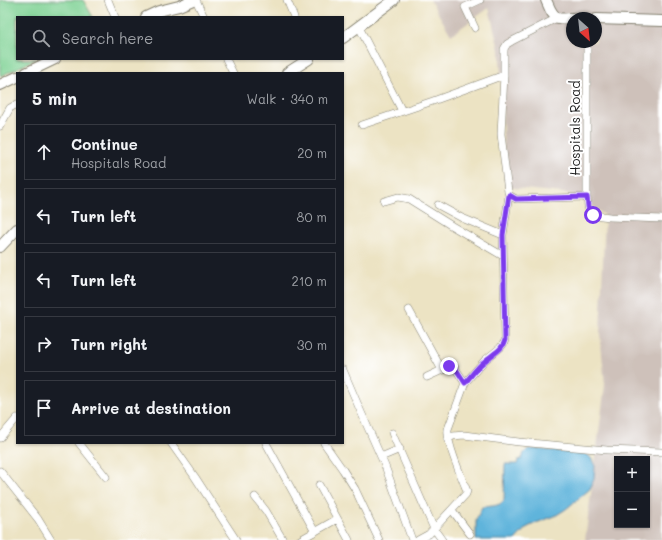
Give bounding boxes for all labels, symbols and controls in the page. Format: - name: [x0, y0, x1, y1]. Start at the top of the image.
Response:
- north arrow: [566, 12, 602, 48]
- search box: [16, 16, 344, 60]
- icon: search: [30, 27, 52, 49]
- text: Search here: [62, 28, 153, 48]
- street label: Hospitals Road: [566, 80, 583, 176]
- text: 5 min: [32, 87, 77, 109]
- text: Walk · 340 m: [247, 90, 328, 107]
- text: Continue: [71, 134, 138, 154]
- icon: ahead: [33, 141, 55, 163]
- text: 20 m: [297, 144, 327, 161]
- text: Hospitals Road: [71, 154, 166, 171]
- icon: left: [33, 205, 55, 227]
- text: Turn left: [71, 206, 136, 226]
- route start: [584, 206, 602, 224]
- text: 80 m: [297, 208, 327, 225]
- icon: left: [33, 269, 55, 291]
- text: Turn left: [71, 270, 136, 290]
- text: 210 m: [291, 272, 327, 289]
- icon: right: [33, 333, 55, 355]
- text: Turn right: [71, 334, 148, 354]
- text: 30 m: [297, 336, 327, 353]
- route end: [440, 357, 458, 375]
- icon: arrive: [33, 397, 55, 419]
- text: Arrive at destination: [71, 398, 231, 418]
- map controls: [614, 456, 650, 528]
- button: +: [614, 456, 650, 492]
- button: −: [614, 492, 650, 528]

